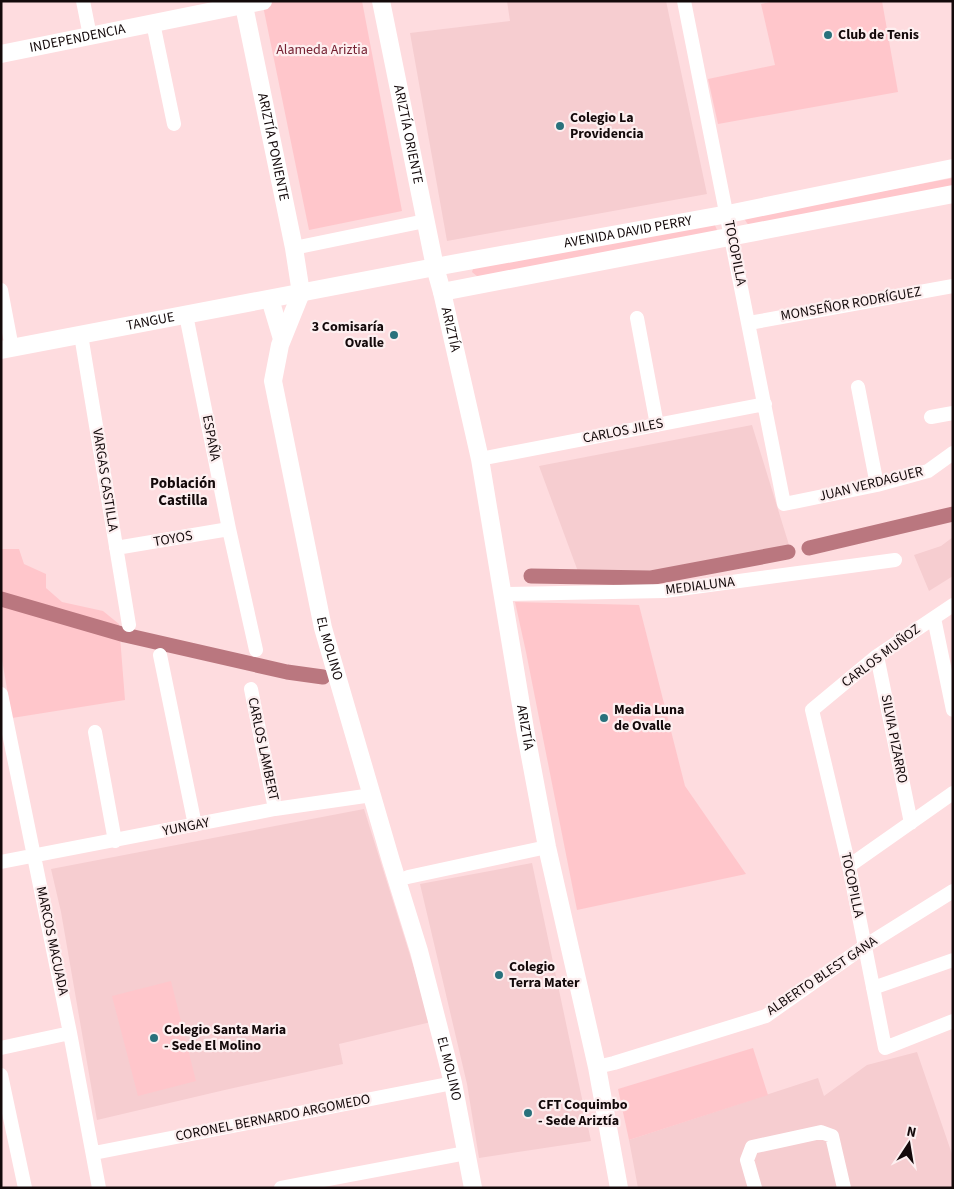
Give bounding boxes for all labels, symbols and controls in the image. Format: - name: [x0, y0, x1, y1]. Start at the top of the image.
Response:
- street label: INDEPENDENCIA: [28, 19, 128, 58]
- place label: Club de Tenis: [838, 25, 919, 45]
- marker: Club de Tenis: [822, 29, 834, 41]
- park label: Alameda Ariztia: [276, 40, 368, 60]
- street label: ARIZTÍA ORIENTE: [388, 83, 428, 186]
- street label: ARIZTÍA PONIENTE: [252, 91, 294, 203]
- place label: Colegio La Providencia: [570, 108, 644, 144]
- marker: Colegio La Providencia: [554, 120, 566, 132]
- street label: AVENIDA DAVID PERRY: [562, 211, 694, 253]
- street label: TOCOPILLA: [719, 219, 751, 288]
- street label: MONSEÑOR RODRÍGUEZ: [779, 282, 923, 326]
- street label: ARIZTÍA: [436, 305, 465, 354]
- street label: TANGUE: [125, 307, 176, 336]
- place label: 3 Comisaría Ovalle: [312, 317, 384, 353]
- marker: 3 Comisaría Ovalle: [388, 329, 400, 341]
- street label: ESPAÑA: [197, 413, 225, 463]
- street label: CARLOS JILES: [581, 413, 665, 449]
- street label: VARGAS CASTILLA: [87, 427, 123, 533]
- street label: JUAN VERDAGUER: [817, 461, 925, 507]
- district label: Población Castilla: [150, 473, 216, 511]
- street label: TOYOS: [152, 526, 194, 552]
- street label: MEDIALUNA: [664, 572, 736, 600]
- street label: EL MOLINO: [311, 615, 348, 683]
- street label: CARLOS MUÑOZ: [837, 620, 925, 692]
- street label: SILVIA PIZARRO: [876, 693, 912, 785]
- street label: CARLOS LAMBERT: [242, 696, 284, 803]
- place label: Media Luna de Ovalle: [614, 700, 684, 736]
- street label: ARIZTÍA: [511, 703, 539, 752]
- marker: Media Luna de Ovalle: [598, 712, 610, 724]
- street label: YUNGAY: [160, 813, 211, 842]
- street label: TOCOPILLA: [835, 851, 869, 920]
- street label: MARCOS MACUADA: [31, 885, 73, 998]
- street label: ALBERTO BLEST GANA: [763, 931, 882, 1021]
- place label: Colegio Terra Mater: [509, 957, 580, 993]
- marker: Colegio Terra Mater: [493, 969, 505, 981]
- place label: Colegio Santa Maria - Sede El Molino: [164, 1020, 286, 1056]
- marker: Colegio Santa Maria - Sede El Molino: [148, 1032, 160, 1044]
- street label: EL MOLINO: [431, 1035, 466, 1102]
- street label: CORONEL BERNARDO ARGOMEDO: [174, 1089, 372, 1147]
- place label: CFT Coquimbo - Sede Ariztía: [538, 1095, 628, 1131]
- marker: CFT Coquimbo - Sede Ariztía: [522, 1107, 534, 1119]
- north arrow: [884, 1119, 934, 1169]
- text: N: [905, 1122, 918, 1143]

